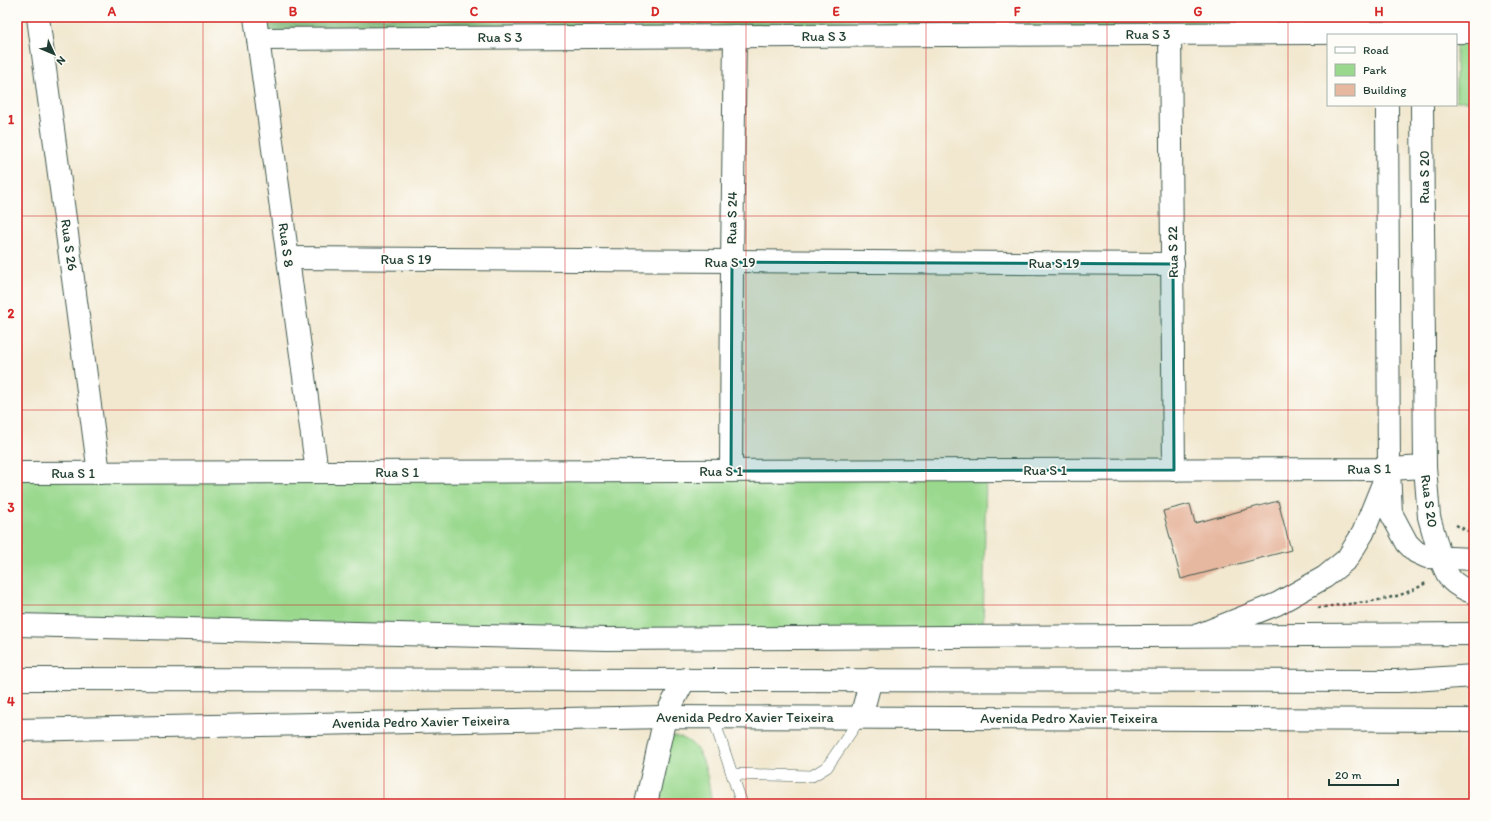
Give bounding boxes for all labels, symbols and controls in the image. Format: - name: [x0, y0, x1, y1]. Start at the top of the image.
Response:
- text: A: [107, 4, 117, 19]
- text: B: [289, 4, 298, 19]
- text: C: [470, 4, 479, 19]
- text: D: [651, 4, 660, 19]
- text: E: [832, 4, 840, 19]
- text: F: [1014, 4, 1021, 19]
- text: G: [1194, 4, 1203, 19]
- text: H: [1375, 4, 1384, 19]
- street label: Rua S 3: [1126, 26, 1171, 43]
- street label: Rua S 3: [802, 28, 847, 45]
- street label: Rua S 3: [478, 29, 523, 46]
- north arrow: [34, 34, 74, 74]
- legend: [1327, 34, 1457, 106]
- text: Road: [1363, 43, 1389, 57]
- text: N: [54, 53, 68, 68]
- text: Park: [1363, 63, 1387, 77]
- text: Building: [1363, 83, 1407, 97]
- text: 1: [8, 112, 14, 127]
- street label: Rua S 20: [1416, 150, 1433, 204]
- street label: Rua S 24: [723, 191, 741, 245]
- street label: Rua S 26: [57, 218, 81, 272]
- street label: Rua S 8: [274, 222, 298, 269]
- street label: Rua S 22: [1164, 225, 1182, 278]
- street label: Rua S 19: [380, 251, 432, 268]
- street label: Rua S 19: [704, 254, 756, 271]
- street label: Rua S 19: [1028, 255, 1080, 272]
- text: 2: [8, 306, 15, 321]
- street label: Rua S 1: [1347, 460, 1392, 478]
- street label: Rua S 1: [1023, 462, 1067, 479]
- street label: Rua S 1: [699, 463, 743, 480]
- street label: Rua S 1: [375, 464, 419, 481]
- street label: Rua S 1: [51, 465, 95, 482]
- street label: Rua S 20: [1417, 473, 1441, 529]
- text: 3: [7, 500, 15, 515]
- text: 4: [7, 694, 15, 709]
- street label: Avenida Pedro Xavier Teixeira: [656, 709, 835, 726]
- street label: Avenida Pedro Xavier Teixeira: [980, 710, 1159, 727]
- street label: Avenida Pedro Xavier Teixeira: [332, 712, 511, 732]
- scale bar: [1329, 761, 1398, 787]
- text: 20 m: [1335, 768, 1362, 782]

